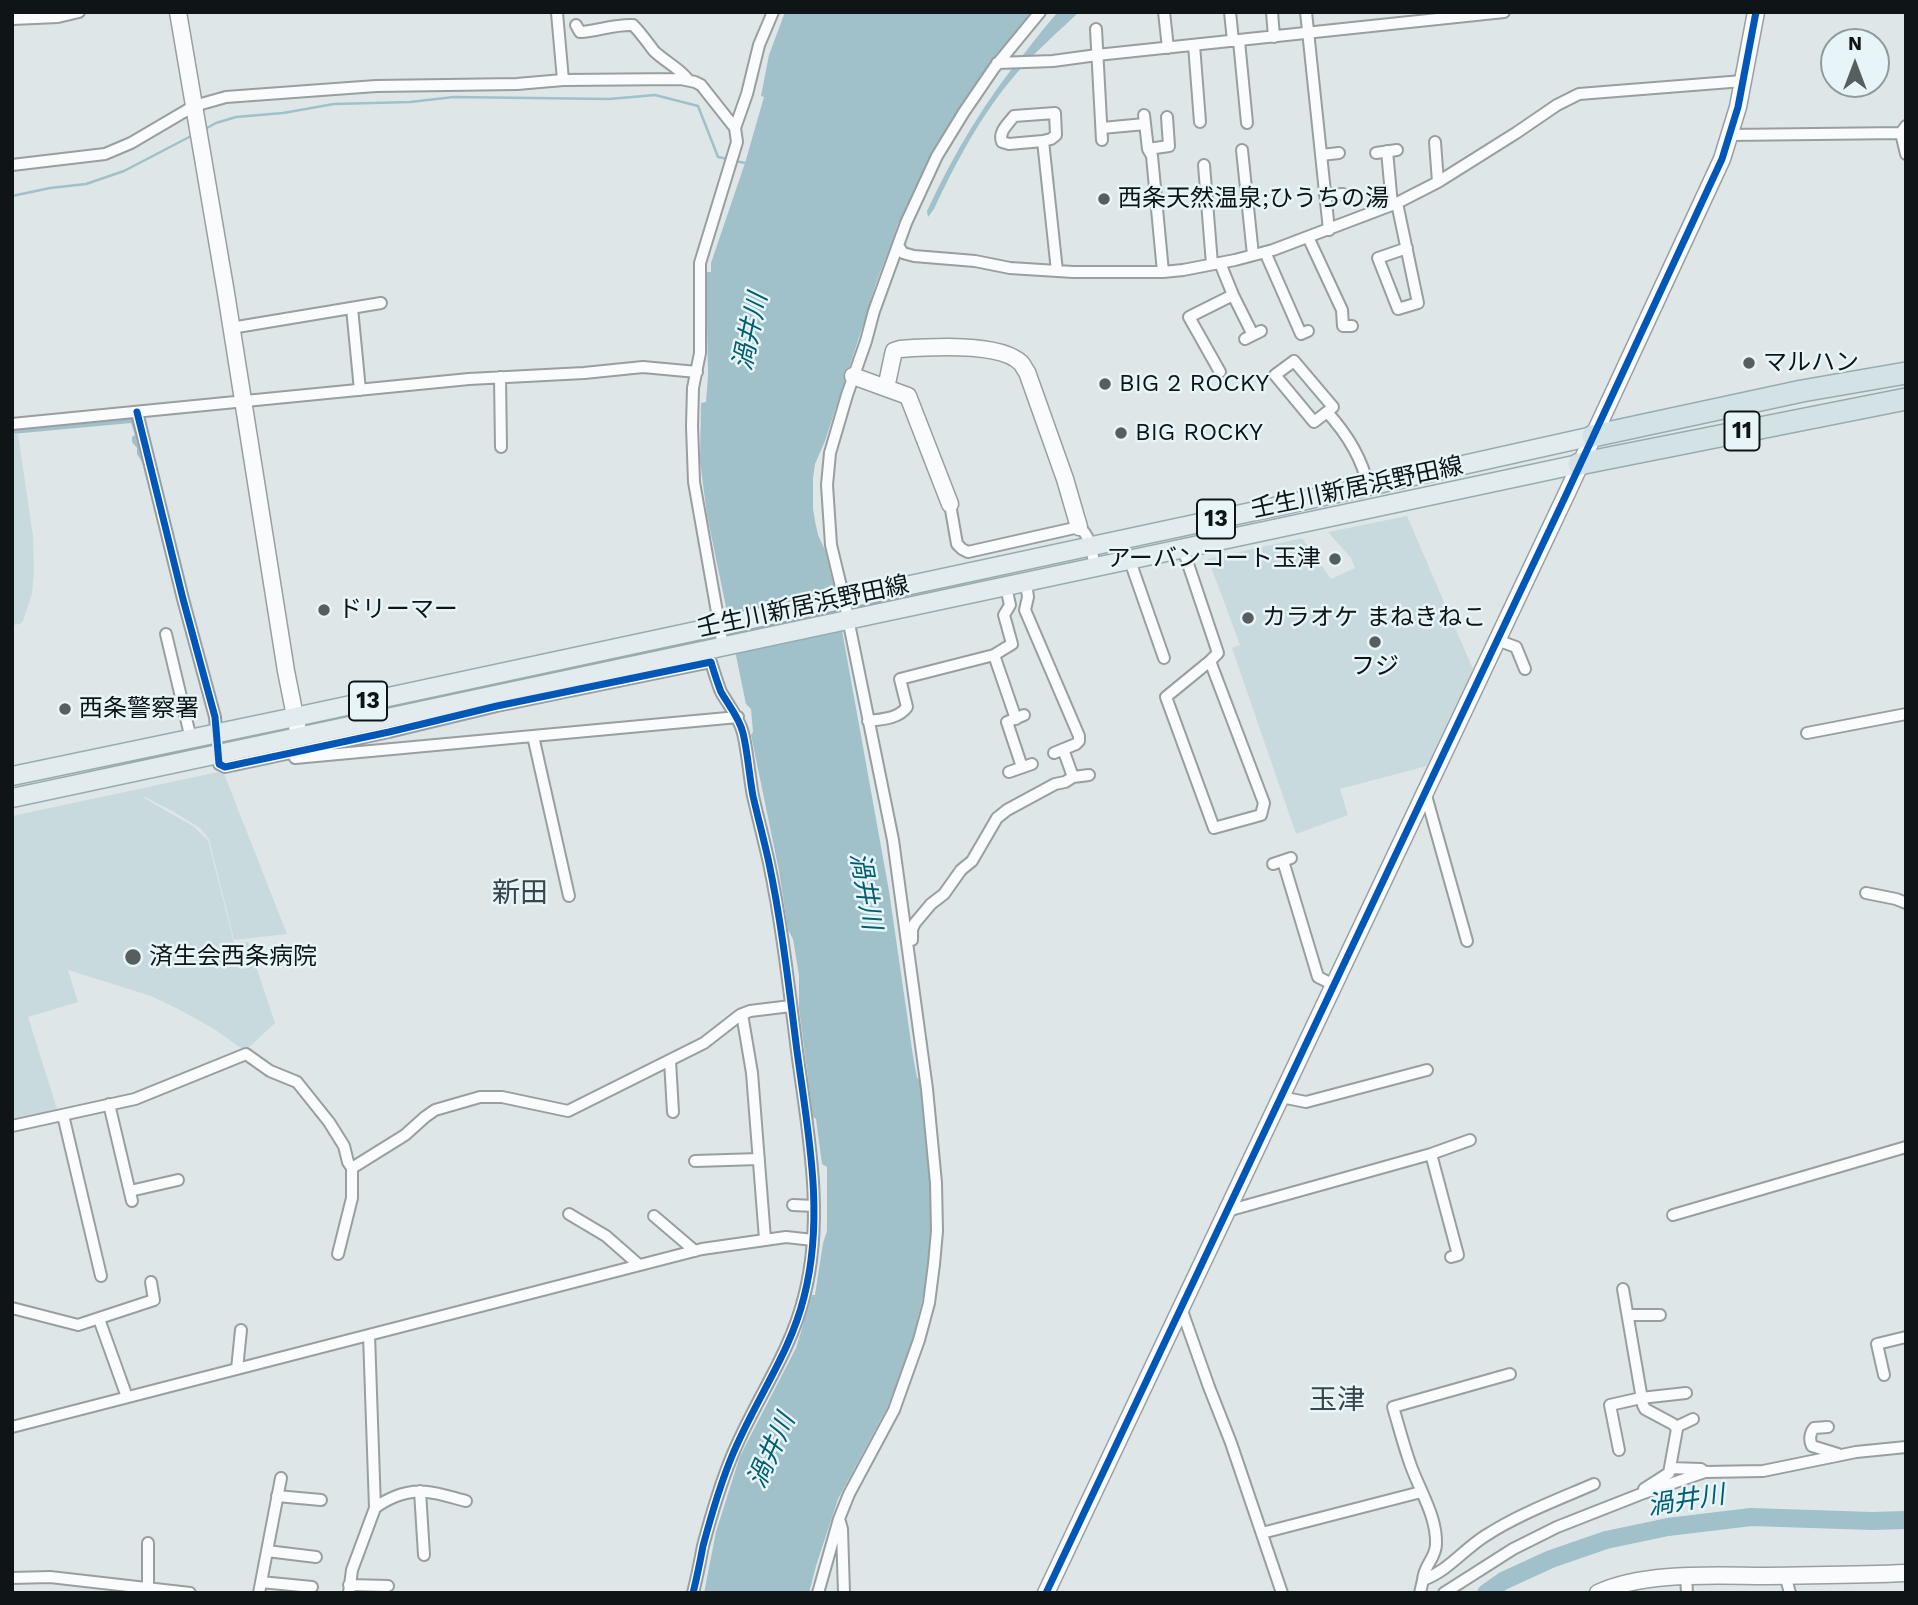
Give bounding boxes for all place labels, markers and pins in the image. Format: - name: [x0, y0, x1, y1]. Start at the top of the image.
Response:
- place label: 西条天然温泉;ひうちの湯: [1118, 185, 1389, 213]
- marker: 西条天然温泉;ひうちの湯: [1096, 191, 1112, 207]
- place label: マルハン: [1763, 349, 1859, 377]
- marker: マルハン: [1741, 355, 1757, 371]
- place label: BIG 2 ROCKY: [1119, 370, 1269, 398]
- marker: BIG 2 ROCKY: [1097, 376, 1113, 392]
- place label: BIG ROCKY: [1135, 419, 1263, 447]
- marker: BIG ROCKY: [1113, 425, 1129, 441]
- place label: アーバンコート玉津: [1106, 545, 1321, 573]
- marker: アーバンコート玉津: [1327, 551, 1343, 567]
- place label: ドリーマー: [338, 596, 458, 624]
- marker: ドリーマー: [316, 602, 332, 618]
- place label: カラオケ まねきねこ: [1262, 604, 1486, 632]
- marker: カラオケ まねきねこ: [1240, 610, 1256, 626]
- marker: フジ: [1367, 634, 1383, 650]
- place label: フジ: [1351, 653, 1399, 681]
- place label: 西条警察署: [79, 695, 199, 723]
- marker: 西条警察署: [57, 701, 73, 717]
- place label: 済生会西条病院: [149, 943, 317, 971]
- marker: 済生会西条病院: [123, 947, 143, 967]

